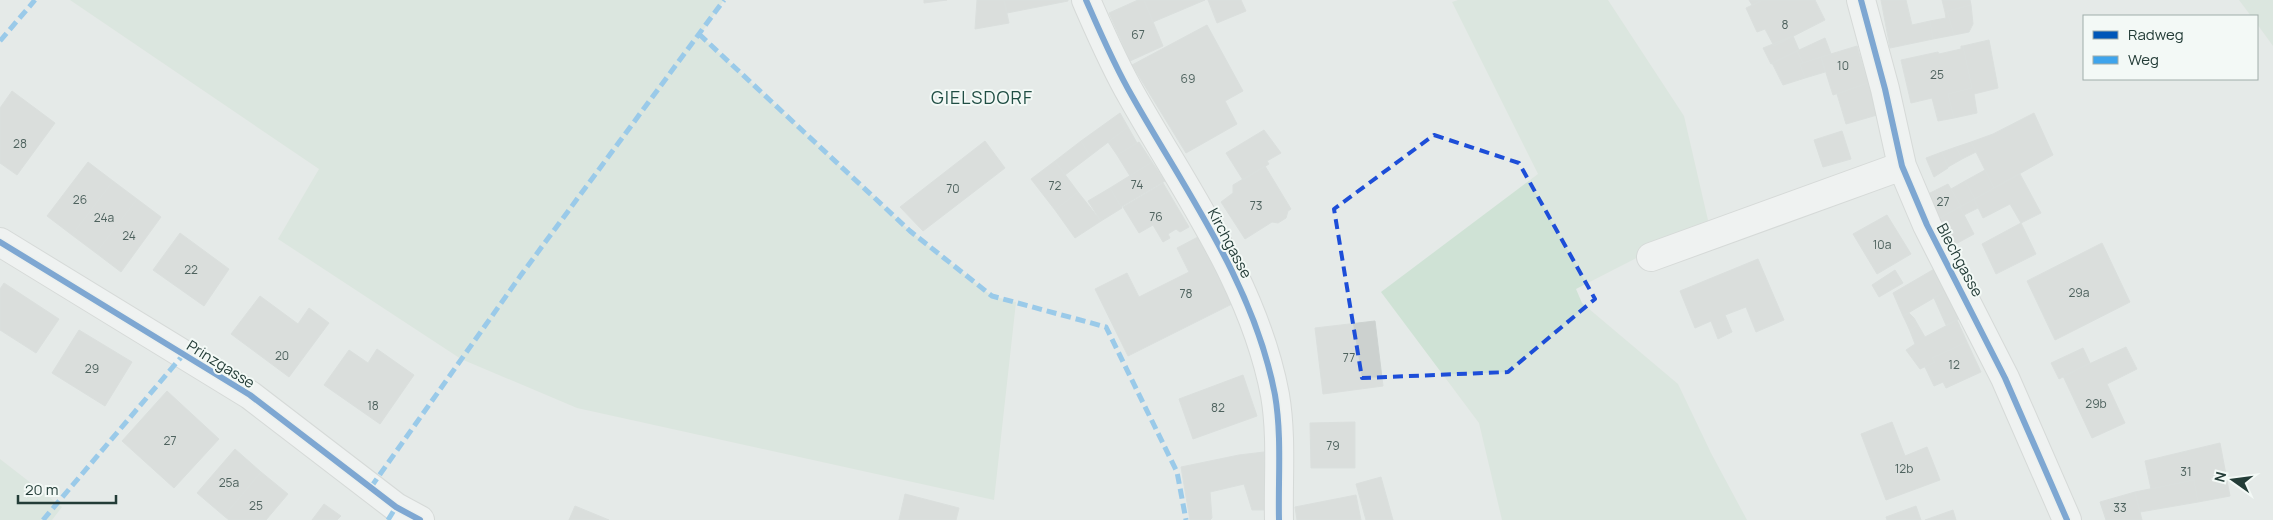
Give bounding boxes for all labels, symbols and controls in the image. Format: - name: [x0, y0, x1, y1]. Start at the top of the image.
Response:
- legend: [2083, 15, 2258, 80]
- house number: 8: [1782, 16, 1789, 33]
- text: Radweg: [2128, 24, 2184, 45]
- house number: 67: [1131, 26, 1145, 43]
- text: Weg: [2128, 49, 2159, 70]
- house number: 10: [1837, 57, 1849, 74]
- house number: 25: [1930, 66, 1944, 83]
- house number: 69: [1181, 70, 1195, 87]
- district label: GIELSDORF: [931, 85, 1033, 109]
- house number: 28: [13, 135, 27, 152]
- house number: 74: [1131, 176, 1143, 193]
- house number: 72: [1049, 177, 1062, 194]
- house number: 70: [946, 180, 960, 197]
- house number: 26: [73, 191, 87, 208]
- house number: 27: [1937, 193, 1949, 210]
- house number: 73: [1250, 197, 1262, 214]
- street label: Kirchgasse: [1203, 204, 1257, 282]
- house number: 76: [1149, 208, 1163, 225]
- house number: 24a: [94, 209, 114, 226]
- street label: Blechgasse: [1932, 220, 1988, 301]
- house number: 24: [122, 227, 136, 244]
- house number: 10a: [1873, 236, 1891, 253]
- house number: 22: [184, 261, 198, 278]
- house number: 29a: [2069, 284, 2089, 301]
- house number: 78: [1180, 285, 1193, 302]
- street label: Prinzgasse: [183, 335, 259, 393]
- house number: 20: [275, 347, 289, 364]
- house number: 77: [1343, 349, 1355, 366]
- house number: 12: [1948, 356, 1960, 373]
- house number: 29: [85, 360, 99, 377]
- house number: 29b: [2085, 395, 2107, 412]
- house number: 18: [367, 397, 379, 414]
- house number: 82: [1211, 399, 1225, 416]
- house number: 27: [164, 432, 176, 449]
- house number: 79: [1326, 437, 1340, 454]
- north arrow: [2208, 455, 2258, 505]
- house number: 12b: [1895, 460, 1913, 477]
- house number: 31: [2180, 463, 2192, 480]
- text: N: [2209, 470, 2230, 484]
- scale bar: [18, 472, 115, 504]
- house number: 25a: [219, 474, 239, 491]
- text: 20 m: [25, 479, 58, 500]
- house number: 25: [249, 497, 263, 514]
- house number: 33: [2113, 499, 2127, 516]

